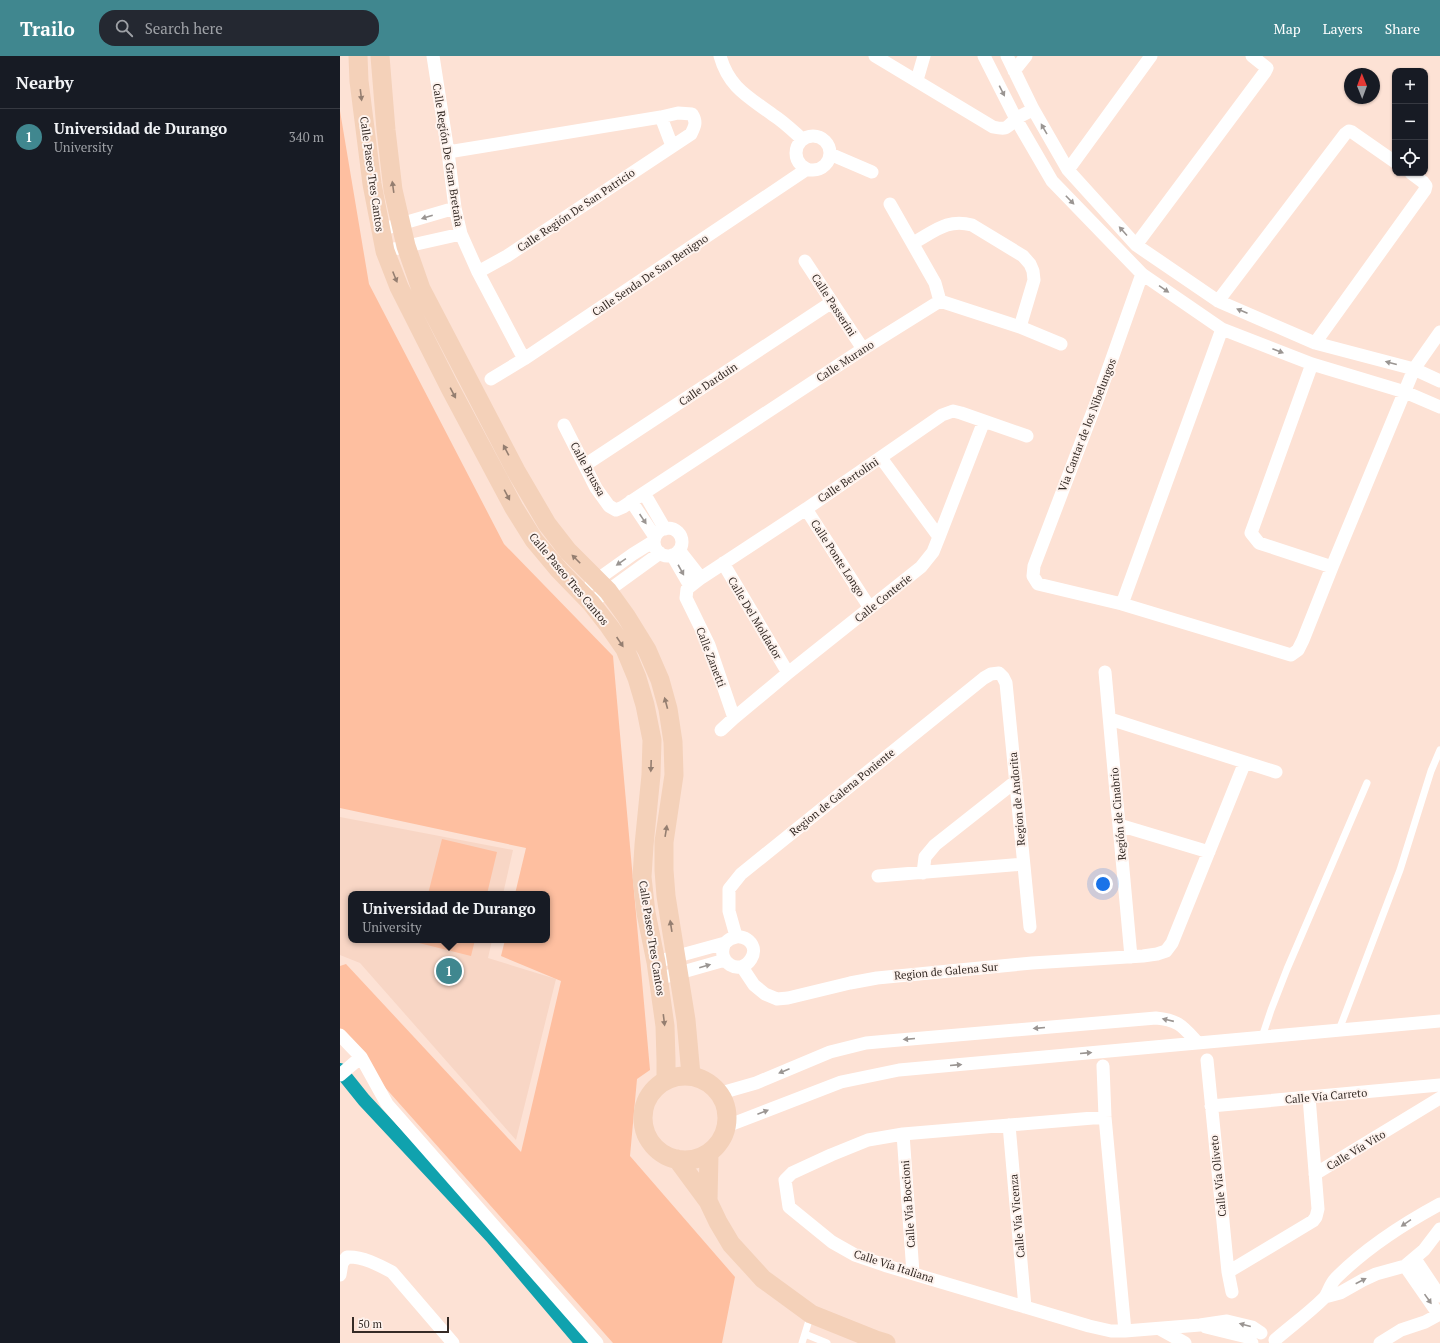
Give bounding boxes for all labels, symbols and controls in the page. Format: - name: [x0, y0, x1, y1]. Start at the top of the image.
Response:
- search box: [99, 10, 379, 46]
- text: Trailo: [20, 16, 75, 41]
- icon: search: [113, 17, 135, 39]
- text: Search here: [145, 18, 223, 38]
- text: Map: [1274, 19, 1301, 38]
- text: Layers: [1323, 19, 1363, 38]
- text: Share: [1385, 19, 1420, 38]
- north arrow: [1344, 68, 1380, 104]
- map controls: [1392, 68, 1428, 176]
- button: +: [1392, 68, 1428, 104]
- text: Nearby: [16, 71, 74, 94]
- street label: Calle Región De Gran Bretaña: [430, 82, 466, 228]
- one-way arrow: [998, 85, 1005, 96]
- one-way arrow: [358, 89, 364, 101]
- button: −: [1392, 104, 1428, 140]
- street label: Calle Paseo Tres Cantos: [357, 115, 387, 233]
- text: Universidad de Durango: [54, 118, 227, 138]
- one-way arrow: [1041, 123, 1048, 135]
- text: 1: [25, 128, 33, 146]
- text: 340 m: [289, 128, 324, 146]
- text: University: [54, 138, 113, 156]
- button: locate: [1392, 140, 1428, 176]
- street label: Calle Región De San Patricio: [514, 165, 638, 255]
- one-way arrow: [390, 181, 396, 193]
- one-way arrow: [1065, 195, 1075, 205]
- one-way arrow: [421, 214, 433, 220]
- one-way arrow: [1118, 226, 1128, 236]
- street label: Calle Senda De San Benigno: [589, 231, 711, 319]
- one-way arrow: [393, 271, 399, 283]
- street label: Calle Passerini: [809, 271, 859, 339]
- one-way arrow: [1159, 285, 1170, 293]
- one-way arrow: [1236, 308, 1247, 314]
- street label: Calle Murano: [814, 337, 876, 385]
- one-way arrow: [1272, 348, 1284, 354]
- street label: Via Cantar de los Nibelungos: [1055, 356, 1119, 494]
- street label: Calle Darduin: [676, 359, 740, 409]
- one-way arrow: [1384, 359, 1397, 365]
- one-way arrow: [450, 388, 456, 399]
- street label: Calle Brussa: [567, 439, 609, 499]
- one-way arrow: [502, 445, 509, 456]
- street label: Calle Bertolini: [815, 454, 881, 506]
- one-way arrow: [504, 489, 511, 501]
- one-way arrow: [639, 514, 647, 524]
- street label: Calle Ponte Longo: [808, 517, 868, 599]
- street label: Calle Paseo Tres Cantos: [526, 530, 612, 628]
- one-way arrow: [571, 554, 581, 564]
- one-way arrow: [616, 558, 626, 566]
- one-way arrow: [678, 564, 685, 576]
- street label: Calle Conterie: [852, 570, 915, 625]
- street label: Calle Del Moldador: [725, 574, 786, 662]
- street label: Calle Zanetti: [693, 625, 729, 689]
- one-way arrow: [616, 637, 624, 647]
- one-way arrow: [663, 696, 669, 708]
- street label: Region de Galena Poniente: [786, 745, 898, 839]
- street label: Region de Andorita: [1006, 751, 1028, 847]
- one-way arrow: [648, 760, 654, 773]
- street label: Región de Cinabrio: [1107, 767, 1129, 861]
- one-way arrow: [663, 825, 669, 838]
- your location: [1093, 874, 1113, 894]
- street label: Calle Paseo Tres Cantos: [636, 879, 668, 997]
- popup: [348, 891, 550, 943]
- text: Universidad de Durango: [362, 898, 536, 918]
- text: University: [362, 918, 422, 936]
- one-way arrow: [668, 920, 674, 932]
- pin: 1: [436, 956, 462, 986]
- street label: Region de Galena Sur: [893, 959, 999, 983]
- one-way arrow: [699, 963, 711, 969]
- one-way arrow: [661, 1014, 667, 1026]
- one-way arrow: [1162, 1016, 1174, 1022]
- one-way arrow: [1033, 1024, 1045, 1031]
- one-way arrow: [903, 1035, 915, 1042]
- one-way arrow: [1080, 1050, 1092, 1057]
- one-way arrow: [950, 1061, 962, 1068]
- one-way arrow: [779, 1068, 790, 1074]
- street label: Calle Vía Carreto: [1284, 1085, 1368, 1107]
- one-way arrow: [758, 1109, 769, 1115]
- street label: Calle Vía Vito: [1324, 1127, 1388, 1173]
- street label: Calle Vía Oliveto: [1207, 1135, 1229, 1217]
- street label: Calle Vía Boccioni: [898, 1160, 918, 1248]
- street label: Calle Vía Vicenza: [1006, 1173, 1028, 1259]
- one-way arrow: [1401, 1219, 1411, 1227]
- street label: Calle Vía Italiana: [852, 1246, 936, 1286]
- one-way arrow: [1355, 1278, 1366, 1285]
- one-way arrow: [1424, 1293, 1431, 1305]
- scale bar: [352, 1315, 449, 1334]
- text: 50 m: [358, 1317, 382, 1331]
- one-way arrow: [1238, 1322, 1250, 1328]

